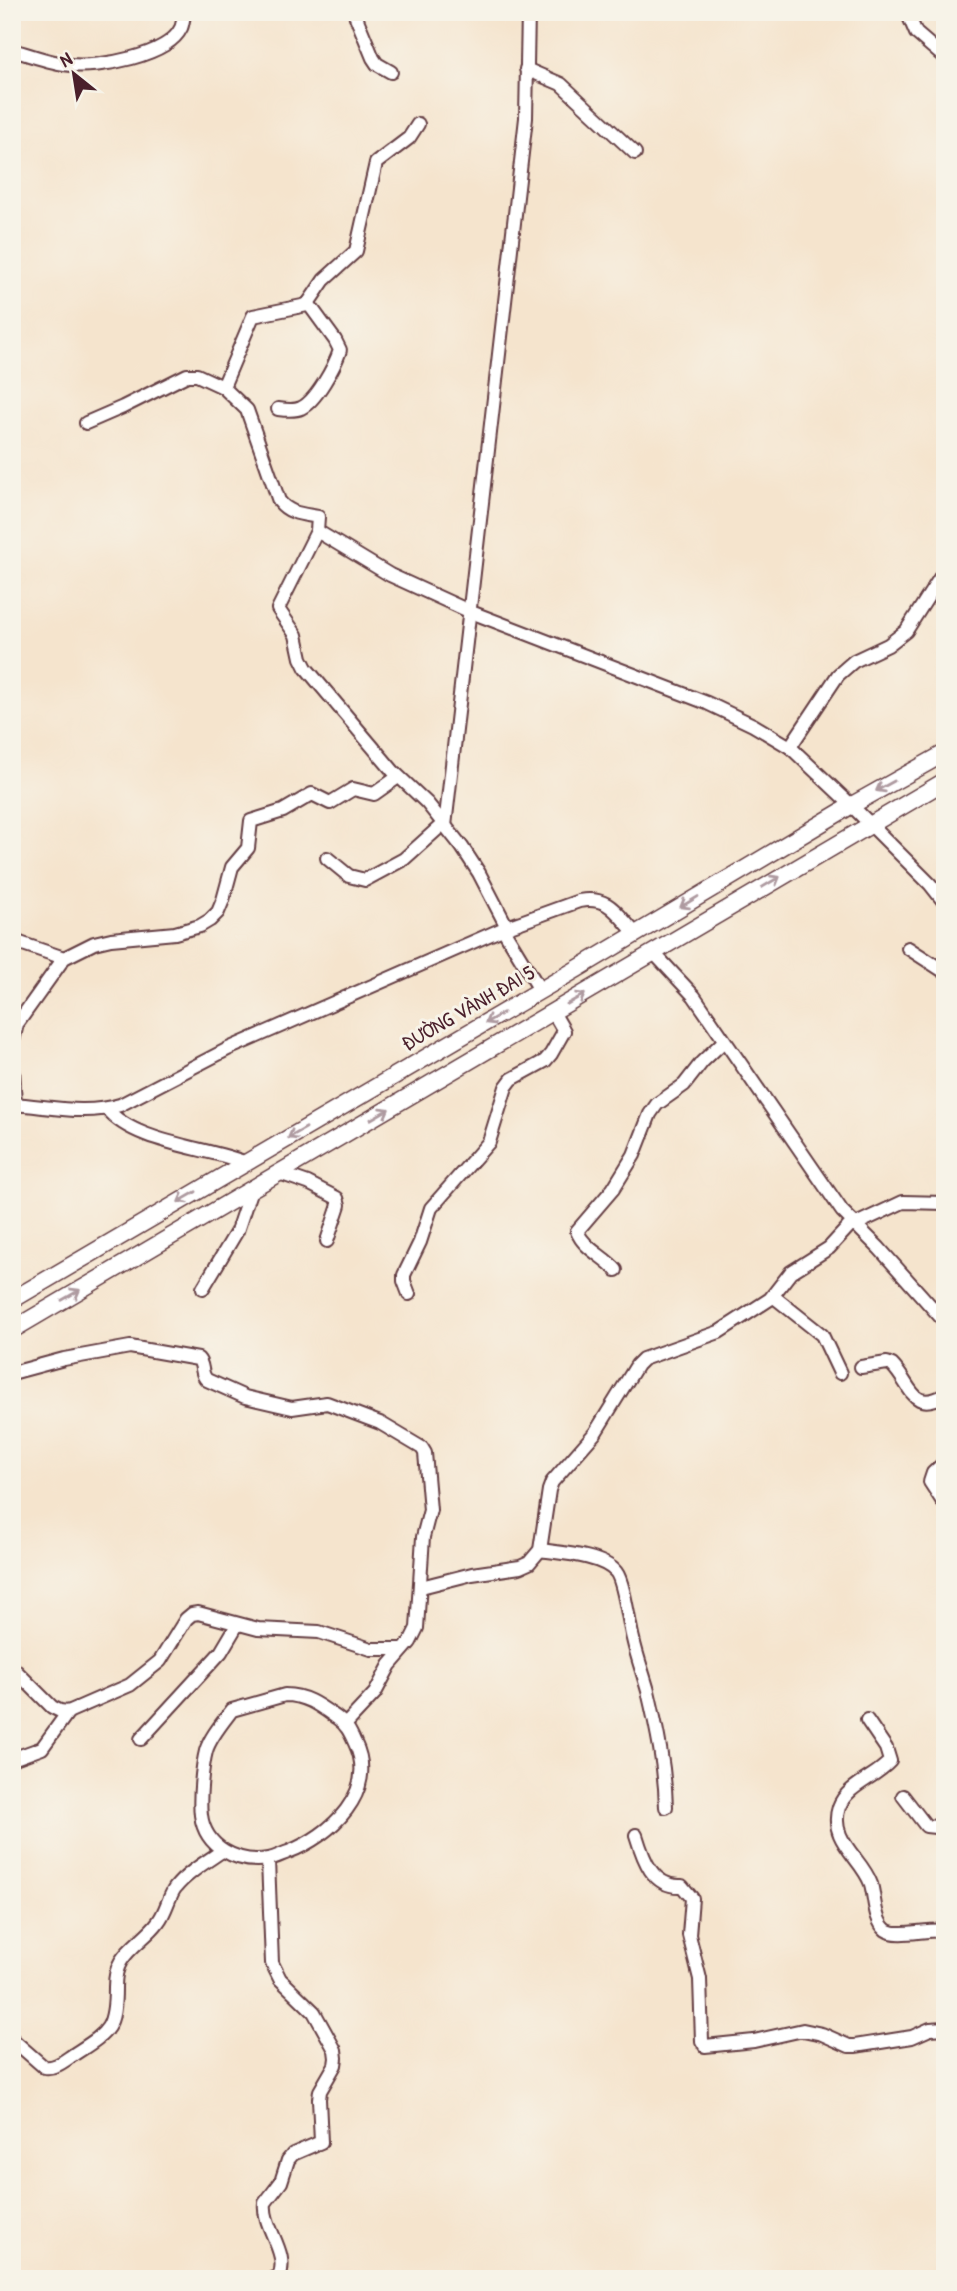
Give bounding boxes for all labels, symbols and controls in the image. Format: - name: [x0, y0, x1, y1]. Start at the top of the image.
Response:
- north arrow: [38, 38, 108, 108]
- text: N: [55, 45, 76, 73]
- one-way arrow: [876, 779, 896, 793]
- one-way arrow: [761, 875, 781, 889]
- one-way arrow: [680, 895, 700, 909]
- street label: ĐƯỜNG VÀNH ĐAI 5: [396, 958, 540, 1057]
- one-way arrow: [565, 992, 585, 1006]
- one-way arrow: [484, 1011, 504, 1025]
- one-way arrow: [369, 1107, 389, 1121]
- one-way arrow: [288, 1126, 308, 1140]
- one-way arrow: [178, 1190, 198, 1204]
- one-way arrow: [61, 1288, 81, 1302]

